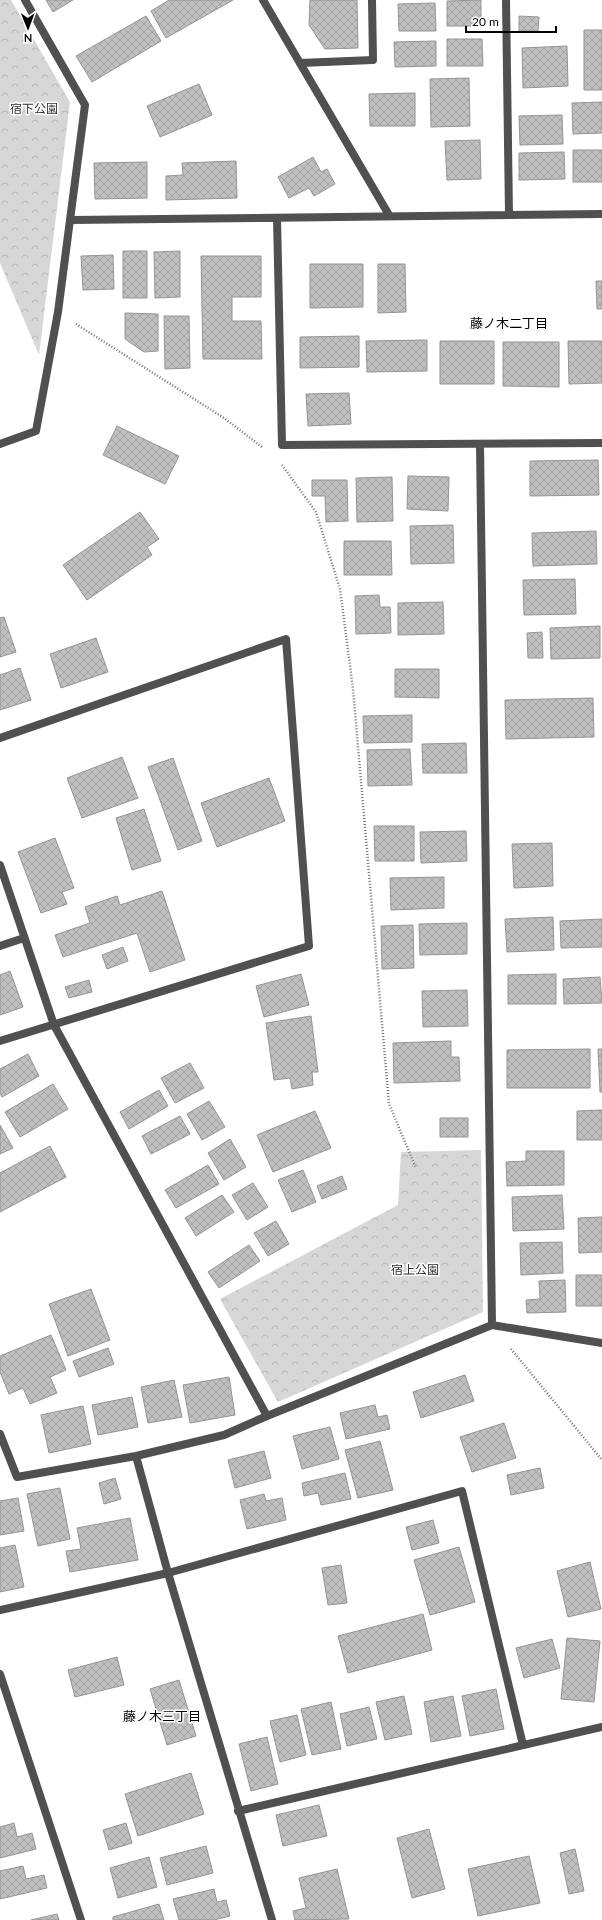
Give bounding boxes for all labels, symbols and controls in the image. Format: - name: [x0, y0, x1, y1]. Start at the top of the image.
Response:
- north arrow: [8, 8, 48, 48]
- scale bar: [466, 8, 556, 34]
- text: 20 m: [472, 14, 499, 29]
- text: N: [24, 32, 33, 45]
- park label: 宿下公園: [10, 101, 58, 116]
- district label: 藤ノ木二丁目: [470, 315, 548, 331]
- park label: 宿上公園: [391, 1262, 439, 1277]
- district label: 藤ノ木三丁目: [123, 1708, 201, 1724]

